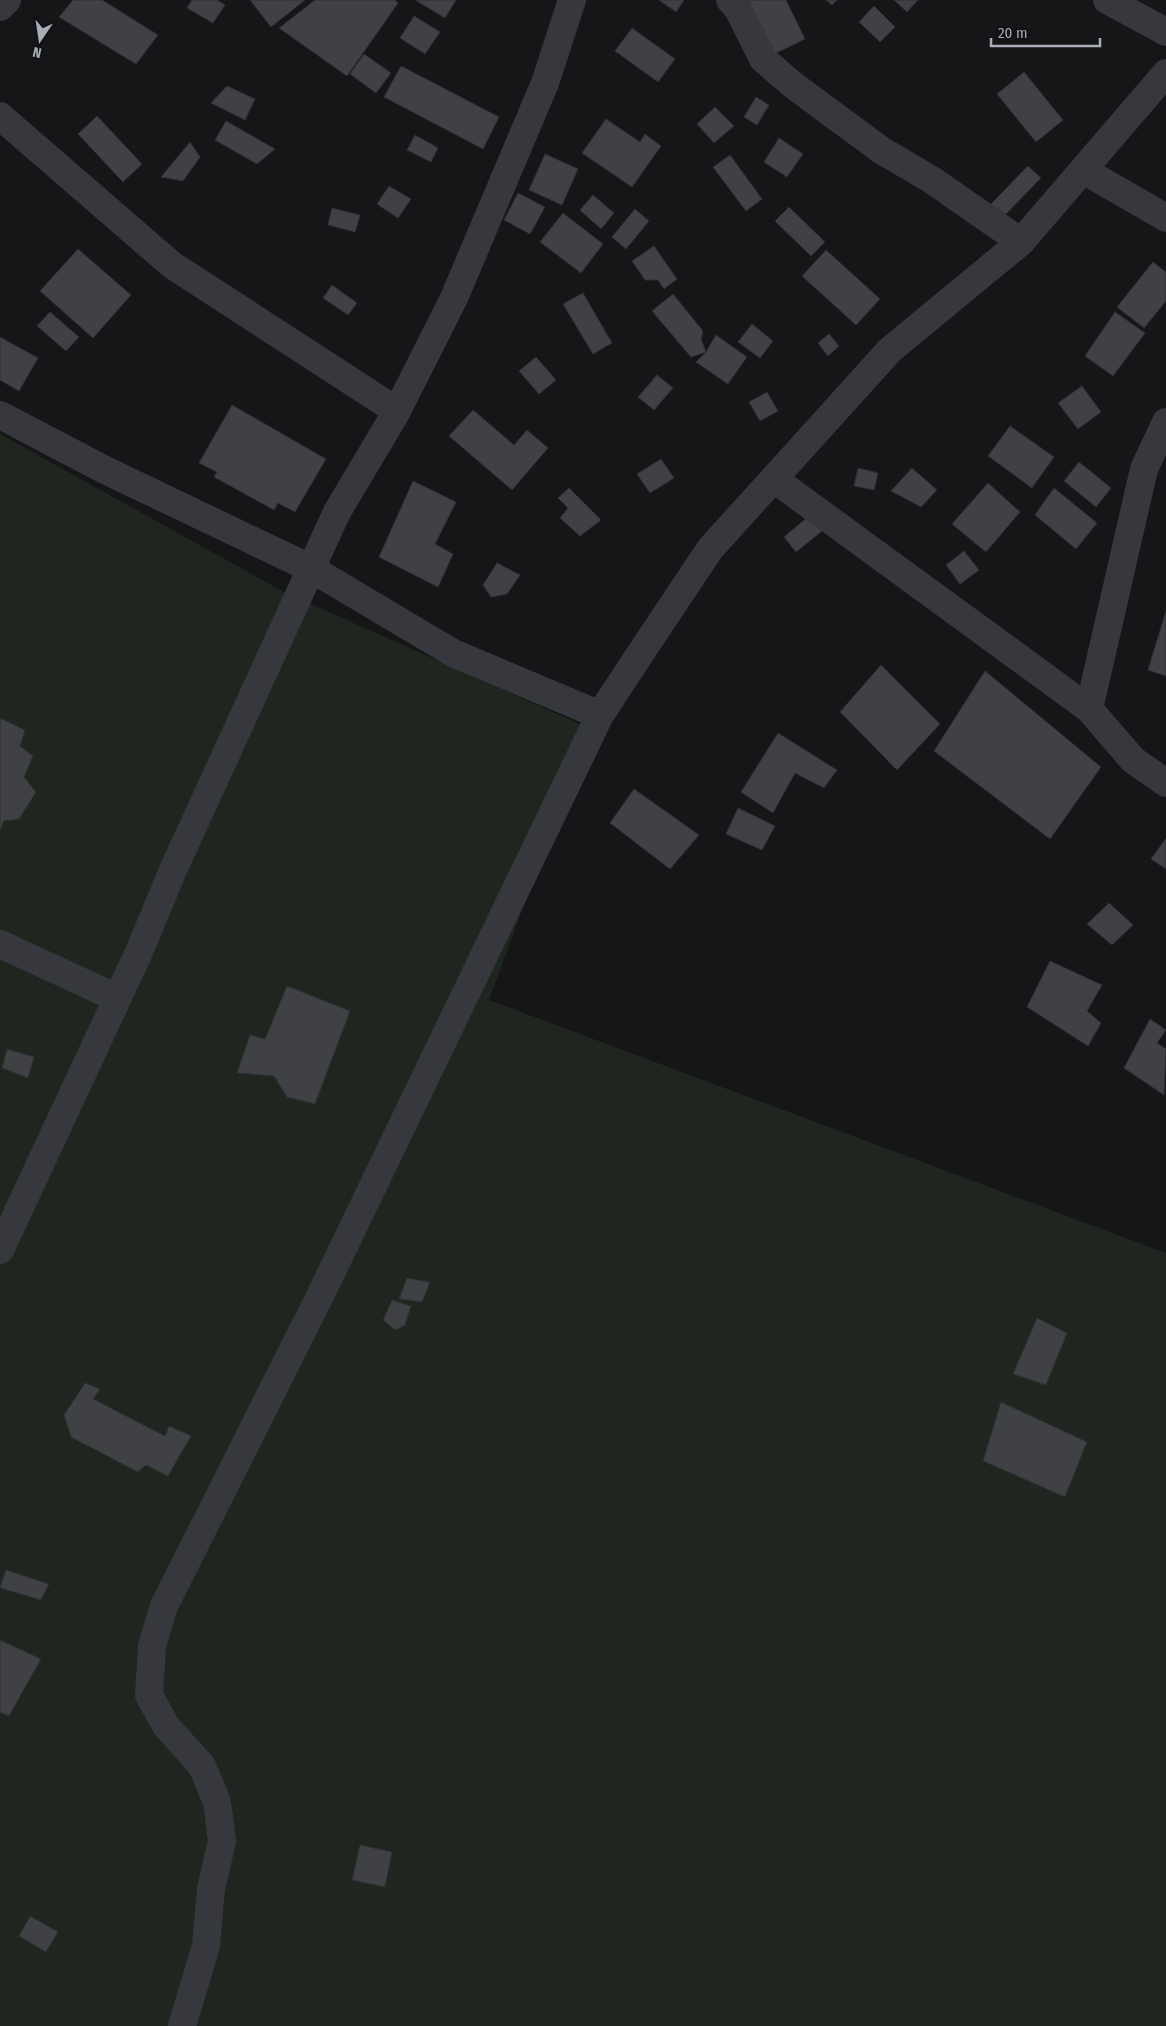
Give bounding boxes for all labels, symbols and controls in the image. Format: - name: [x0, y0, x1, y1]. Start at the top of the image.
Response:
- north arrow: [15, 15, 65, 65]
- scale bar: [991, 15, 1100, 47]
- text: 20 m: [998, 24, 1028, 42]
- text: N: [31, 43, 43, 61]

